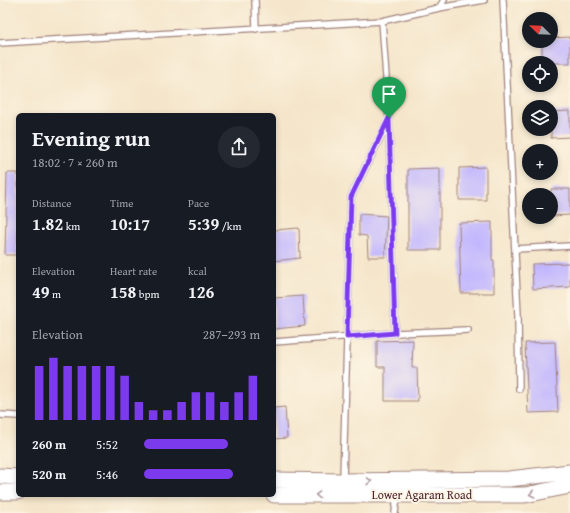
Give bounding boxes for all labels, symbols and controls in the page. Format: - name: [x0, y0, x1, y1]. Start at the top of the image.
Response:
- north arrow: [522, 12, 558, 48]
- map controls: [522, 12, 558, 224]
- button: locate: [522, 56, 558, 92]
- pin: [372, 77, 406, 118]
- icon: arrive: [378, 83, 400, 105]
- button: layers: [522, 100, 558, 136]
- text: Evening run: [32, 122, 150, 154]
- button: share: [218, 126, 260, 168]
- button: +: [522, 144, 558, 180]
- text: 18:02 · 7 × 260 m: [32, 153, 118, 172]
- button: −: [522, 188, 558, 224]
- text: Distance: [32, 195, 71, 211]
- text: Time: [110, 195, 133, 211]
- text: Pace: [188, 195, 209, 211]
- text: 1.82: [32, 211, 63, 236]
- text: 10:17: [110, 211, 150, 236]
- text: 5:39: [188, 211, 219, 236]
- text: km: [63, 218, 80, 234]
- text: /km: [219, 218, 241, 234]
- text: Elevation: [32, 263, 75, 279]
- text: Heart rate: [110, 263, 157, 279]
- text: kcal: [188, 263, 207, 279]
- text: 49: [32, 279, 50, 304]
- text: 158: [110, 279, 136, 304]
- text: 126: [188, 279, 214, 304]
- text: m: [50, 286, 61, 302]
- text: bpm: [136, 286, 159, 302]
- text: Elevation: [32, 325, 83, 344]
- text: 287–293 m: [203, 325, 260, 344]
- text: 260 m: [32, 435, 66, 454]
- text: 5:52: [96, 435, 118, 454]
- text: 520 m: [32, 465, 66, 484]
- text: 5:46: [96, 465, 118, 484]
- one-way arrow: [366, 477, 372, 485]
- street label: Lower Agaram Road: [372, 486, 473, 503]
- one-way arrow: [529, 489, 535, 497]
- one-way arrow: [315, 491, 321, 499]

